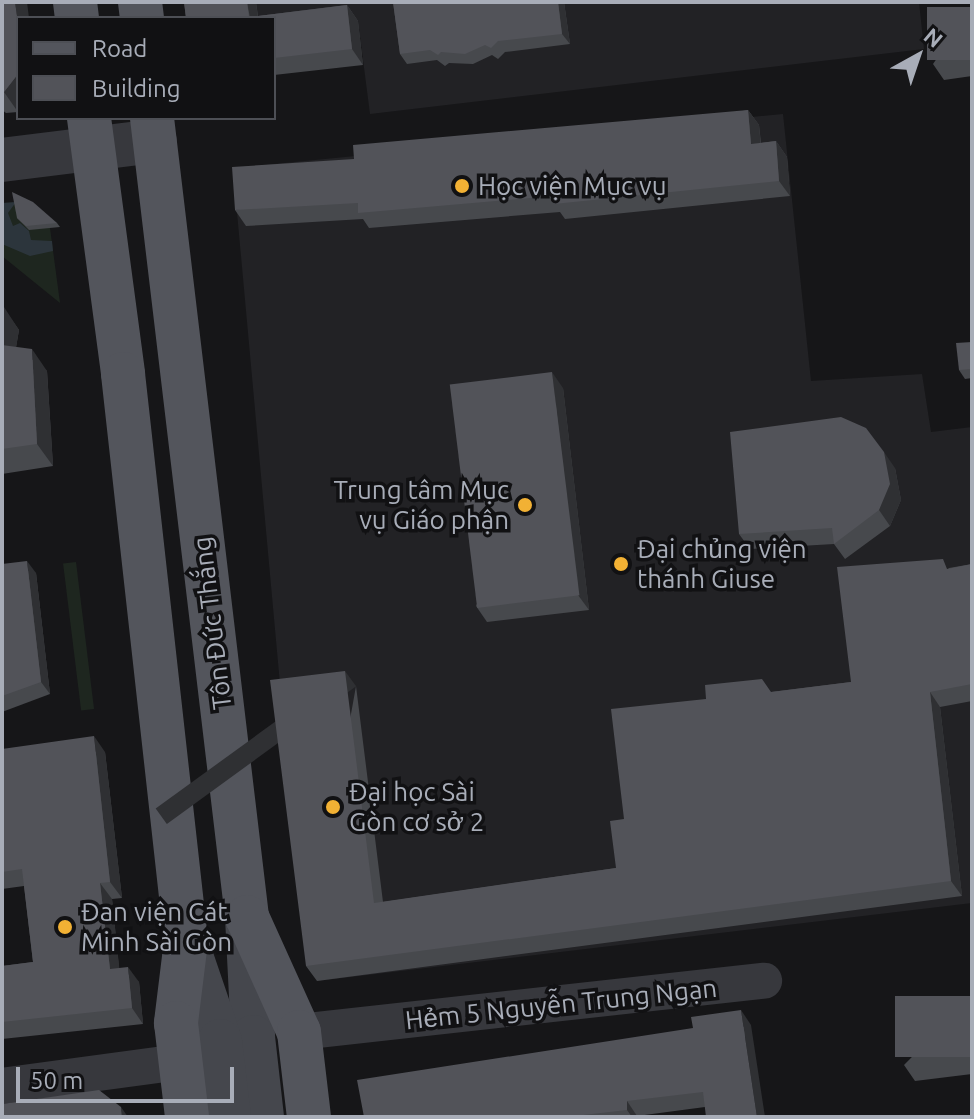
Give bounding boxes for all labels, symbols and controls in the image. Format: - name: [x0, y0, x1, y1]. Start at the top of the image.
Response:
- legend: [16, 16, 276, 120]
- north arrow: [878, 16, 958, 96]
- text: N: [919, 22, 948, 52]
- text: Road: [92, 35, 147, 62]
- text: Building: [92, 75, 180, 102]
- place label: Học viện Mục vụ: [478, 170, 667, 202]
- marker: Học viện Mục vụ: [453, 177, 471, 195]
- place label: Trung tâm Mục vụ Giáo phận: [334, 474, 509, 536]
- marker: Trung tâm Mục vụ Giáo phận: [516, 496, 534, 514]
- place label: Đại chủng viện thánh Giuse: [637, 533, 808, 594]
- street label: Tôn Đức Thắng: [186, 535, 238, 711]
- marker: Đại chủng viện thánh Giuse: [612, 555, 630, 573]
- place label: Đại học Sài Gòn cơ sở 2: [349, 776, 483, 838]
- marker: Đại học Sài Gòn cơ sở 2: [324, 798, 342, 816]
- place label: Đan viện Cát Minh Sài Gòn: [81, 896, 232, 958]
- marker: Đan viện Cát Minh Sài Gòn: [56, 918, 74, 936]
- street label: Hẻm 5 Nguyễn Trung Ngạn: [404, 972, 718, 1036]
- scale bar: [20, 1051, 238, 1101]
- text: 50 m: [30, 1067, 83, 1094]

